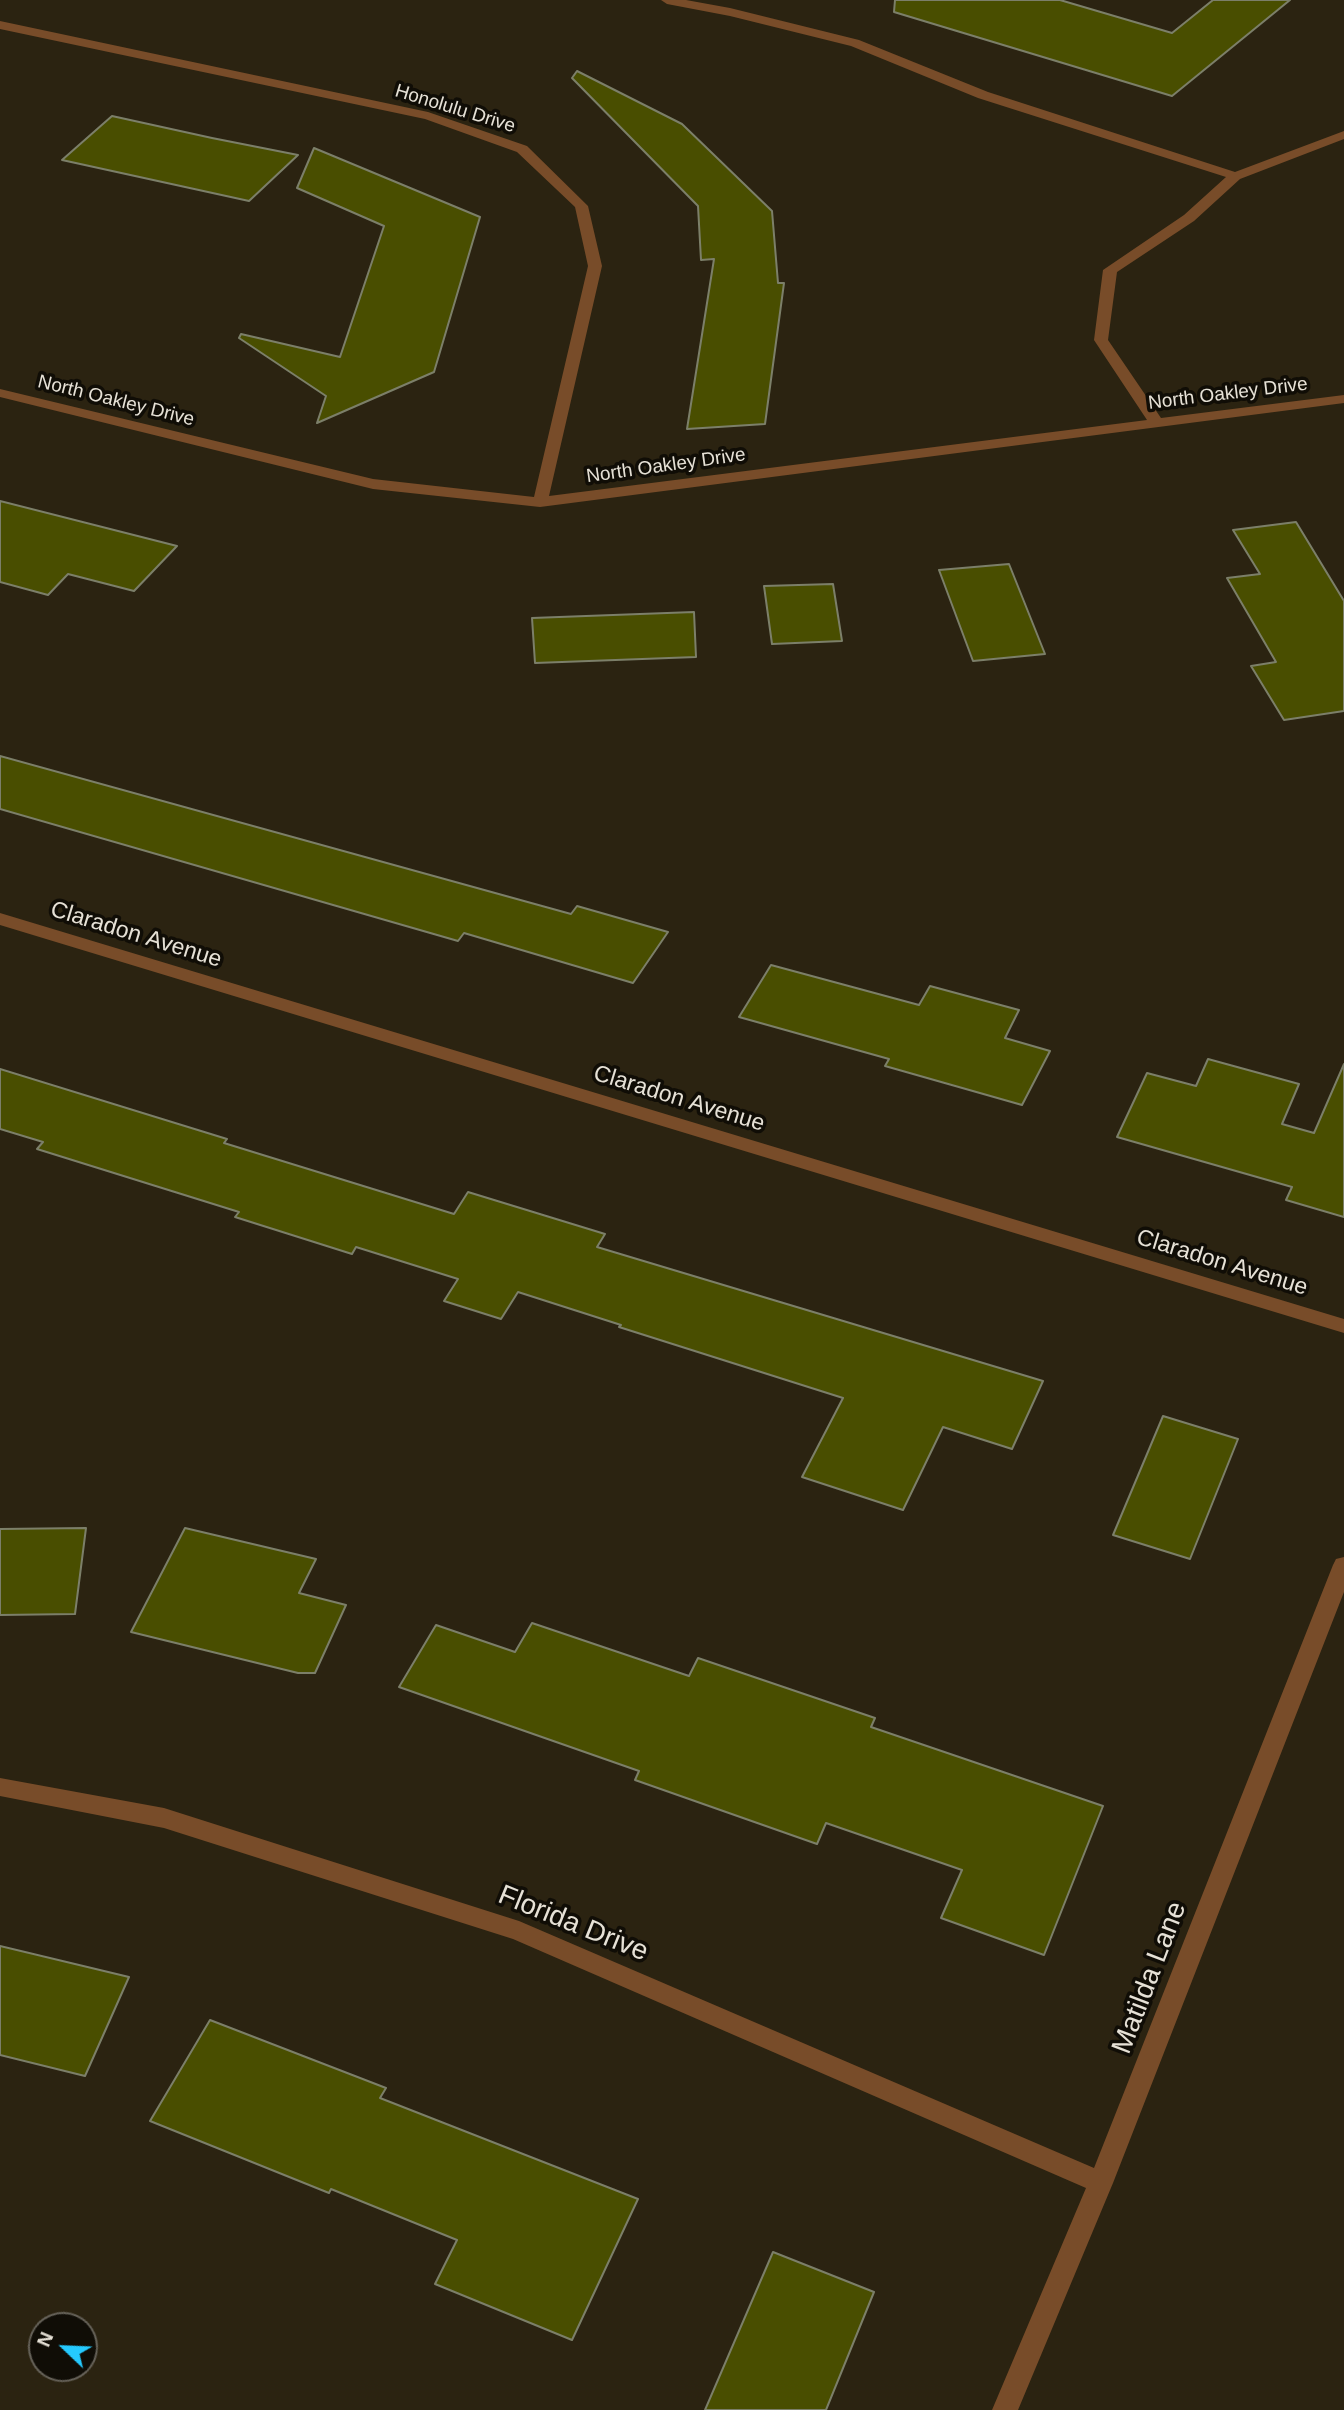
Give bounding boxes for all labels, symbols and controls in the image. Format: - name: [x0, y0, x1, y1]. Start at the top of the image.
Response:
- street label: Honolulu Drive: [392, 80, 518, 138]
- street label: North Oakley Drive: [35, 371, 197, 431]
- street label: North Oakley Drive: [1147, 373, 1309, 415]
- street label: North Oakley Drive: [585, 444, 747, 488]
- street label: Claradon Avenue: [47, 896, 225, 974]
- street label: Claradon Avenue: [590, 1060, 768, 1138]
- street label: Claradon Avenue: [1133, 1224, 1311, 1302]
- street label: Florida Drive: [493, 1879, 653, 1969]
- street label: Matilda Lane: [1106, 1897, 1194, 2059]
- north arrow: [28, 2312, 98, 2382]
- text: N: [33, 2329, 57, 2350]

